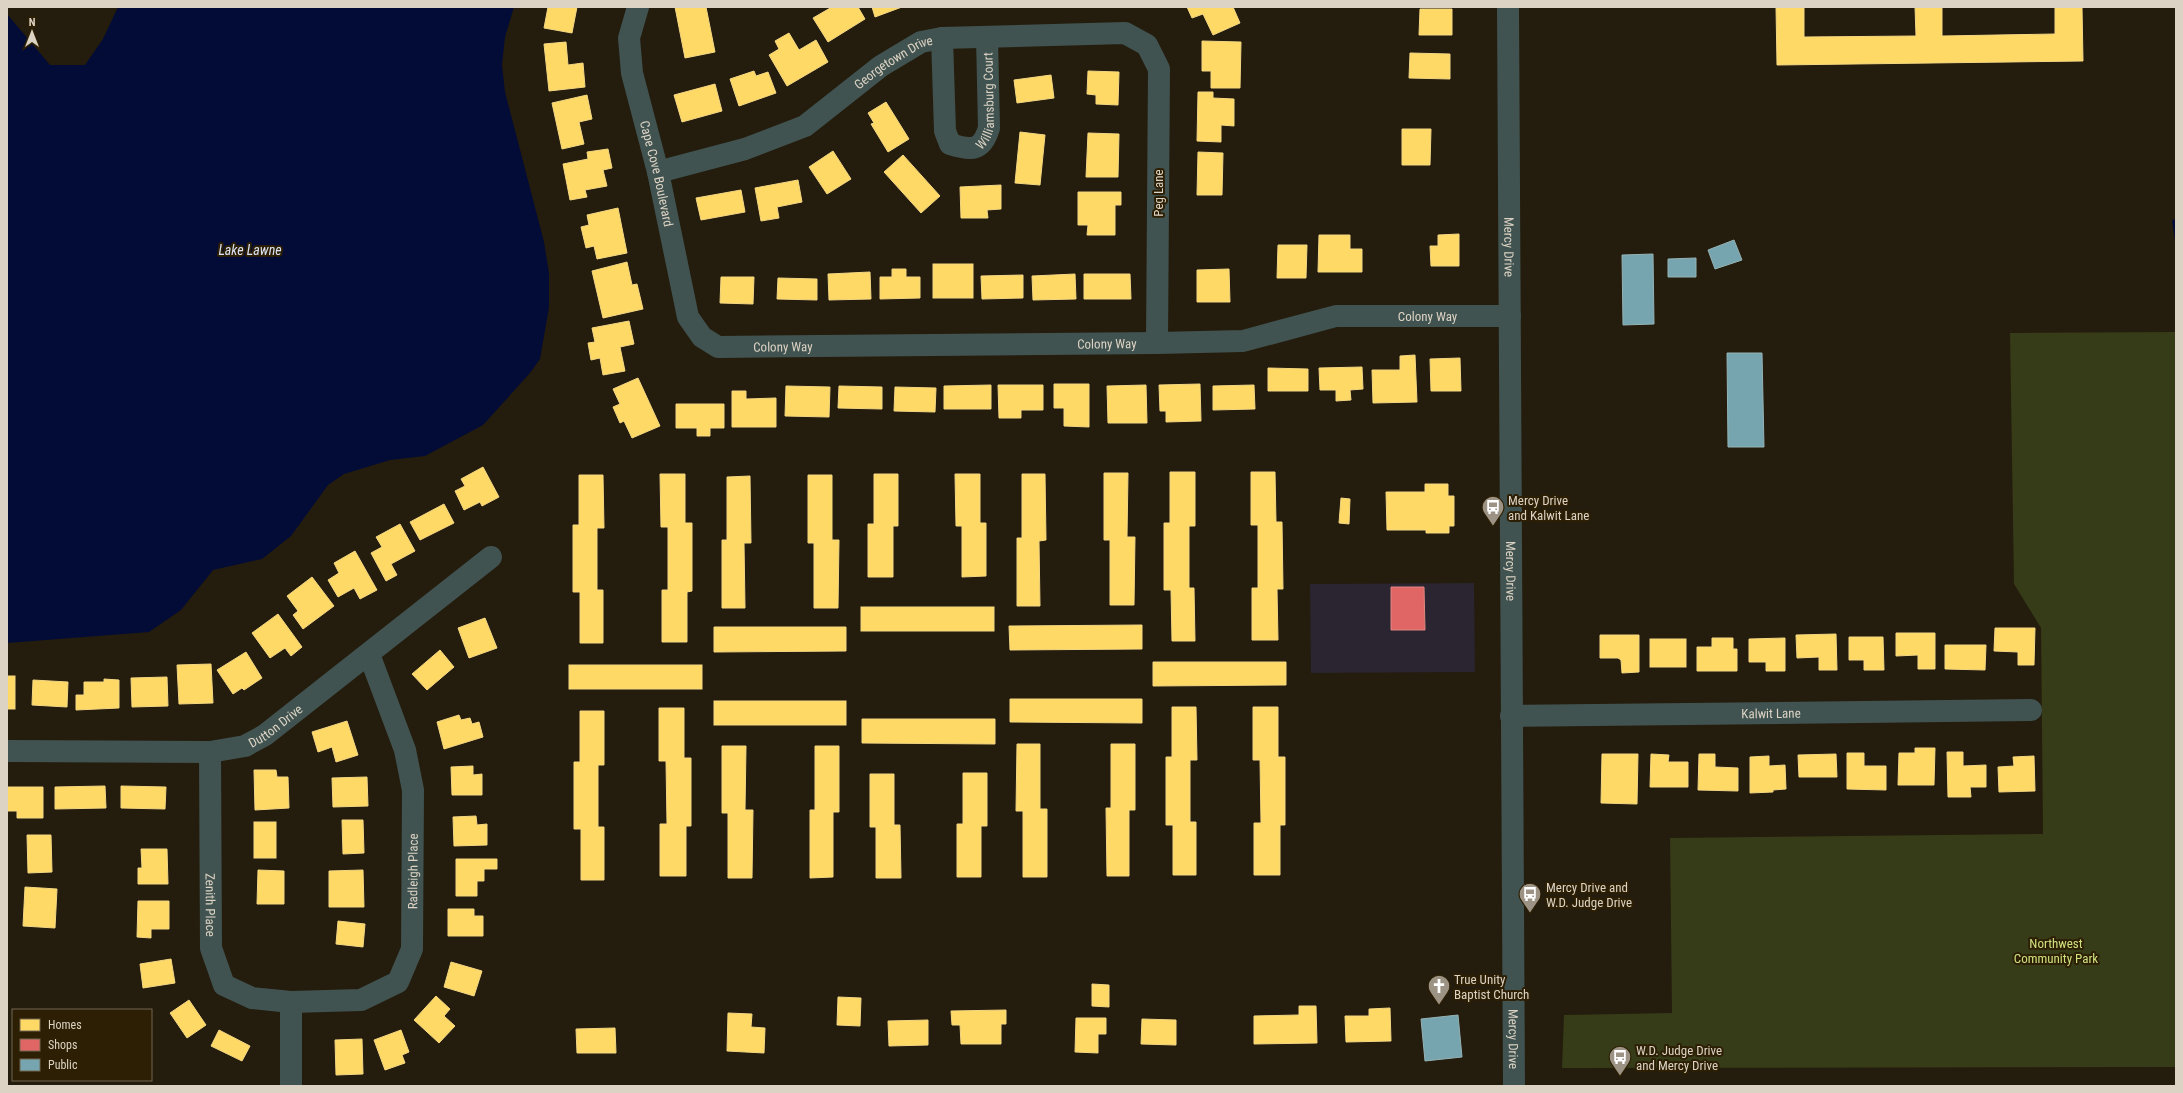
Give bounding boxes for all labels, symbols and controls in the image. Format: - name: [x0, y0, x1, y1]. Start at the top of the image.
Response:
- north arrow: [12, 12, 52, 52]
- text: N: [29, 16, 36, 29]
- street label: Georgetown Drive: [851, 32, 934, 92]
- street label: Williamsburg Court: [972, 52, 997, 152]
- street label: Cape Cove Boulevard: [637, 119, 677, 228]
- street label: Peg Lane: [1151, 169, 1166, 217]
- street label: Mercy Drive: [1502, 217, 1517, 277]
- water label: Lake Lawne: [218, 242, 282, 258]
- street label: Colony Way: [1398, 309, 1458, 324]
- street label: Colony Way: [1077, 336, 1137, 351]
- street label: Colony Way: [753, 339, 813, 354]
- place label: Mercy Drive and Kalwit Lane: [1508, 493, 1589, 523]
- bus stop icon: Mercy Drive and Kalwit Lane: [1480, 494, 1506, 527]
- street label: Mercy Drive: [1503, 541, 1519, 601]
- street label: Dutton Drive: [246, 701, 305, 750]
- street label: Kalwit Lane: [1741, 705, 1801, 721]
- street label: Radleigh Place: [405, 833, 420, 909]
- street label: Zenith Place: [203, 873, 218, 937]
- place label: Mercy Drive and W.D. Judge Drive: [1546, 880, 1632, 910]
- bus stop icon: Mercy Drive and W.D. Judge Drive: [1517, 881, 1543, 914]
- park label: Northwest Community Park: [2014, 936, 2098, 966]
- place label: True Unity Baptist Church: [1454, 972, 1529, 1002]
- church icon: True Unity Baptist Church: [1426, 973, 1452, 1006]
- legend: [12, 1009, 152, 1081]
- street label: Mercy Drive: [1506, 1009, 1521, 1069]
- text: Homes: [48, 1018, 82, 1032]
- text: Shops: [48, 1038, 77, 1052]
- place label: W.D. Judge Drive and Mercy Drive: [1636, 1043, 1722, 1073]
- bus stop icon: W.D. Judge Drive and Mercy Drive: [1607, 1044, 1633, 1077]
- text: Public: [48, 1058, 78, 1072]

